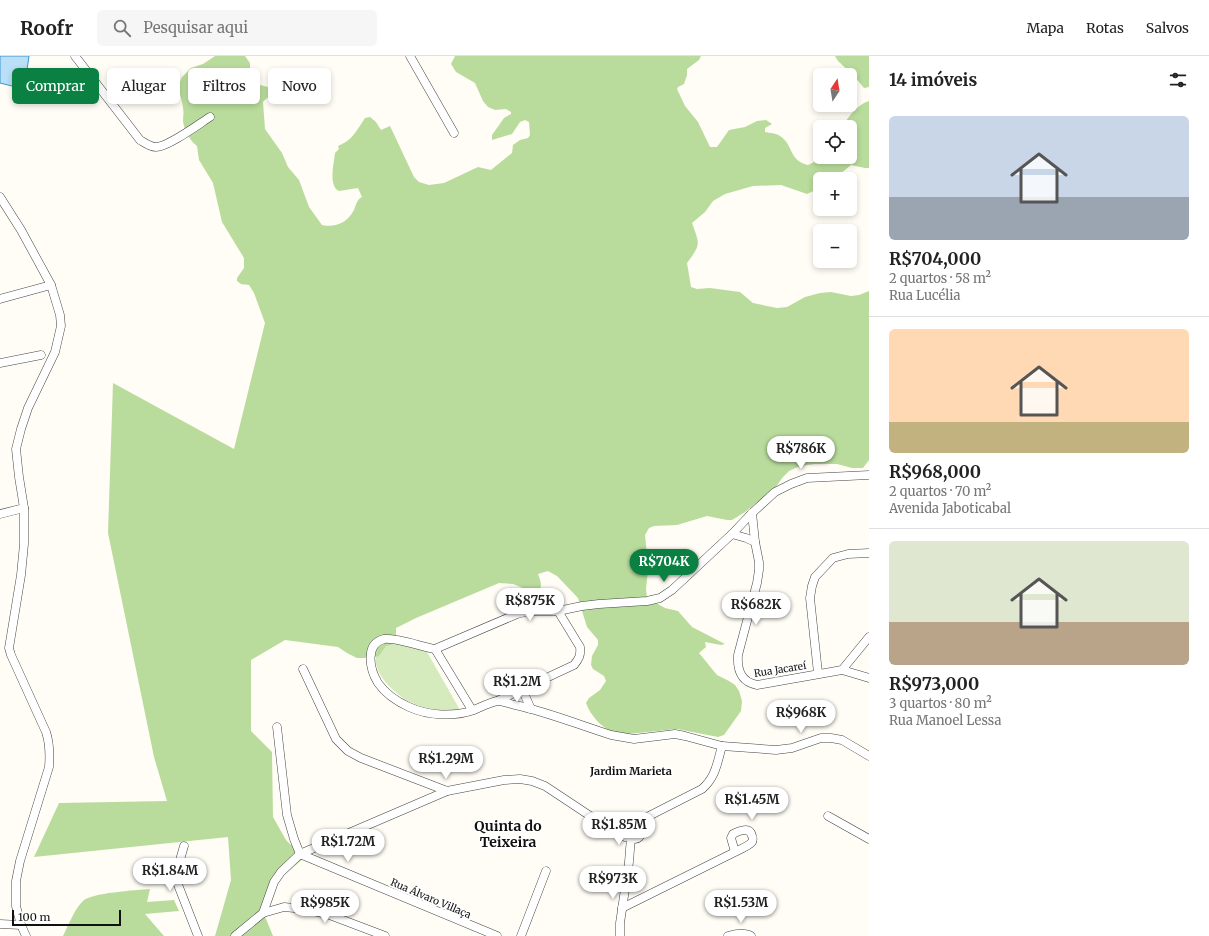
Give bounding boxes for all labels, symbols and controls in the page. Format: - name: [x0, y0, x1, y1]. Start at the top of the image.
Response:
- search box: [97, 10, 377, 46]
- text: Roofr: [20, 16, 73, 40]
- icon: search: [111, 17, 133, 39]
- text: Pesquisar aqui: [143, 18, 248, 37]
- text: Mapa: [1027, 19, 1064, 37]
- text: Rotas: [1086, 19, 1124, 37]
- text: Salvos: [1146, 19, 1189, 37]
- chip: Comprar: [12, 68, 99, 104]
- chip: Alugar: [107, 68, 180, 104]
- chip: Filtros: [188, 68, 260, 104]
- chip: Novo: [268, 68, 331, 104]
- north arrow: [813, 68, 857, 112]
- map controls: [813, 68, 857, 268]
- text: 14 imóveis: [889, 69, 977, 91]
- icon: filters: [1167, 69, 1189, 91]
- button: locate: [813, 120, 857, 164]
- icon: home: [1003, 142, 1075, 214]
- button: +: [813, 172, 857, 216]
- button: −: [813, 224, 857, 268]
- text: R$704,000: [889, 248, 981, 270]
- text: 2 quartos · 58 m²: [889, 270, 991, 287]
- text: Rua Lucélia: [889, 287, 960, 304]
- icon: home: [1003, 355, 1075, 427]
- pin: R$786K: [768, 436, 834, 470]
- text: R$786K: [776, 440, 826, 457]
- text: R$968,000: [889, 461, 981, 483]
- text: 2 quartos · 70 m²: [889, 483, 991, 500]
- text: Avenida Jaboticabal: [889, 500, 1011, 517]
- pin: R$704K: [631, 549, 697, 583]
- text: R$704K: [639, 553, 689, 570]
- icon: home: [1003, 567, 1075, 639]
- pin: R$875K: [497, 588, 563, 622]
- text: R$875K: [505, 592, 555, 609]
- pin: R$682K: [723, 592, 789, 626]
- text: R$682K: [731, 596, 781, 613]
- street label: Rua Jacareí: [753, 659, 808, 680]
- pin: R$1.2M: [484, 669, 550, 703]
- text: R$1.2M: [493, 673, 541, 690]
- text: R$973,000: [889, 673, 979, 695]
- text: 3 quartos · 80 m²: [889, 695, 992, 712]
- pin: R$968K: [768, 700, 834, 734]
- text: R$968K: [776, 704, 826, 721]
- text: Rua Manoel Lessa: [889, 712, 1001, 729]
- pin: R$1.29M: [409, 746, 483, 780]
- text: R$1.29M: [418, 750, 474, 767]
- district label: Jardim Marieta: [589, 764, 672, 778]
- pin: R$1.45M: [715, 787, 789, 821]
- text: R$1.45M: [725, 791, 779, 808]
- pin: R$1.85M: [582, 812, 656, 846]
- text: R$1.85M: [591, 816, 647, 833]
- district label: Quinta do Teixeira: [474, 817, 542, 851]
- pin: R$1.72M: [311, 829, 385, 863]
- text: R$1.72M: [321, 833, 375, 850]
- pin: R$1.84M: [133, 858, 207, 892]
- text: R$1.84M: [142, 862, 198, 879]
- pin: R$973K: [580, 866, 646, 900]
- text: R$973K: [588, 870, 638, 887]
- street label: Rua Álvaro Villaça: [389, 875, 474, 922]
- pin: R$985K: [292, 890, 358, 924]
- pin: R$1.53M: [704, 890, 778, 924]
- text: R$985K: [300, 894, 350, 911]
- text: R$1.53M: [714, 894, 768, 911]
- scale bar: [12, 908, 121, 927]
- text: 100 m: [18, 910, 50, 924]

